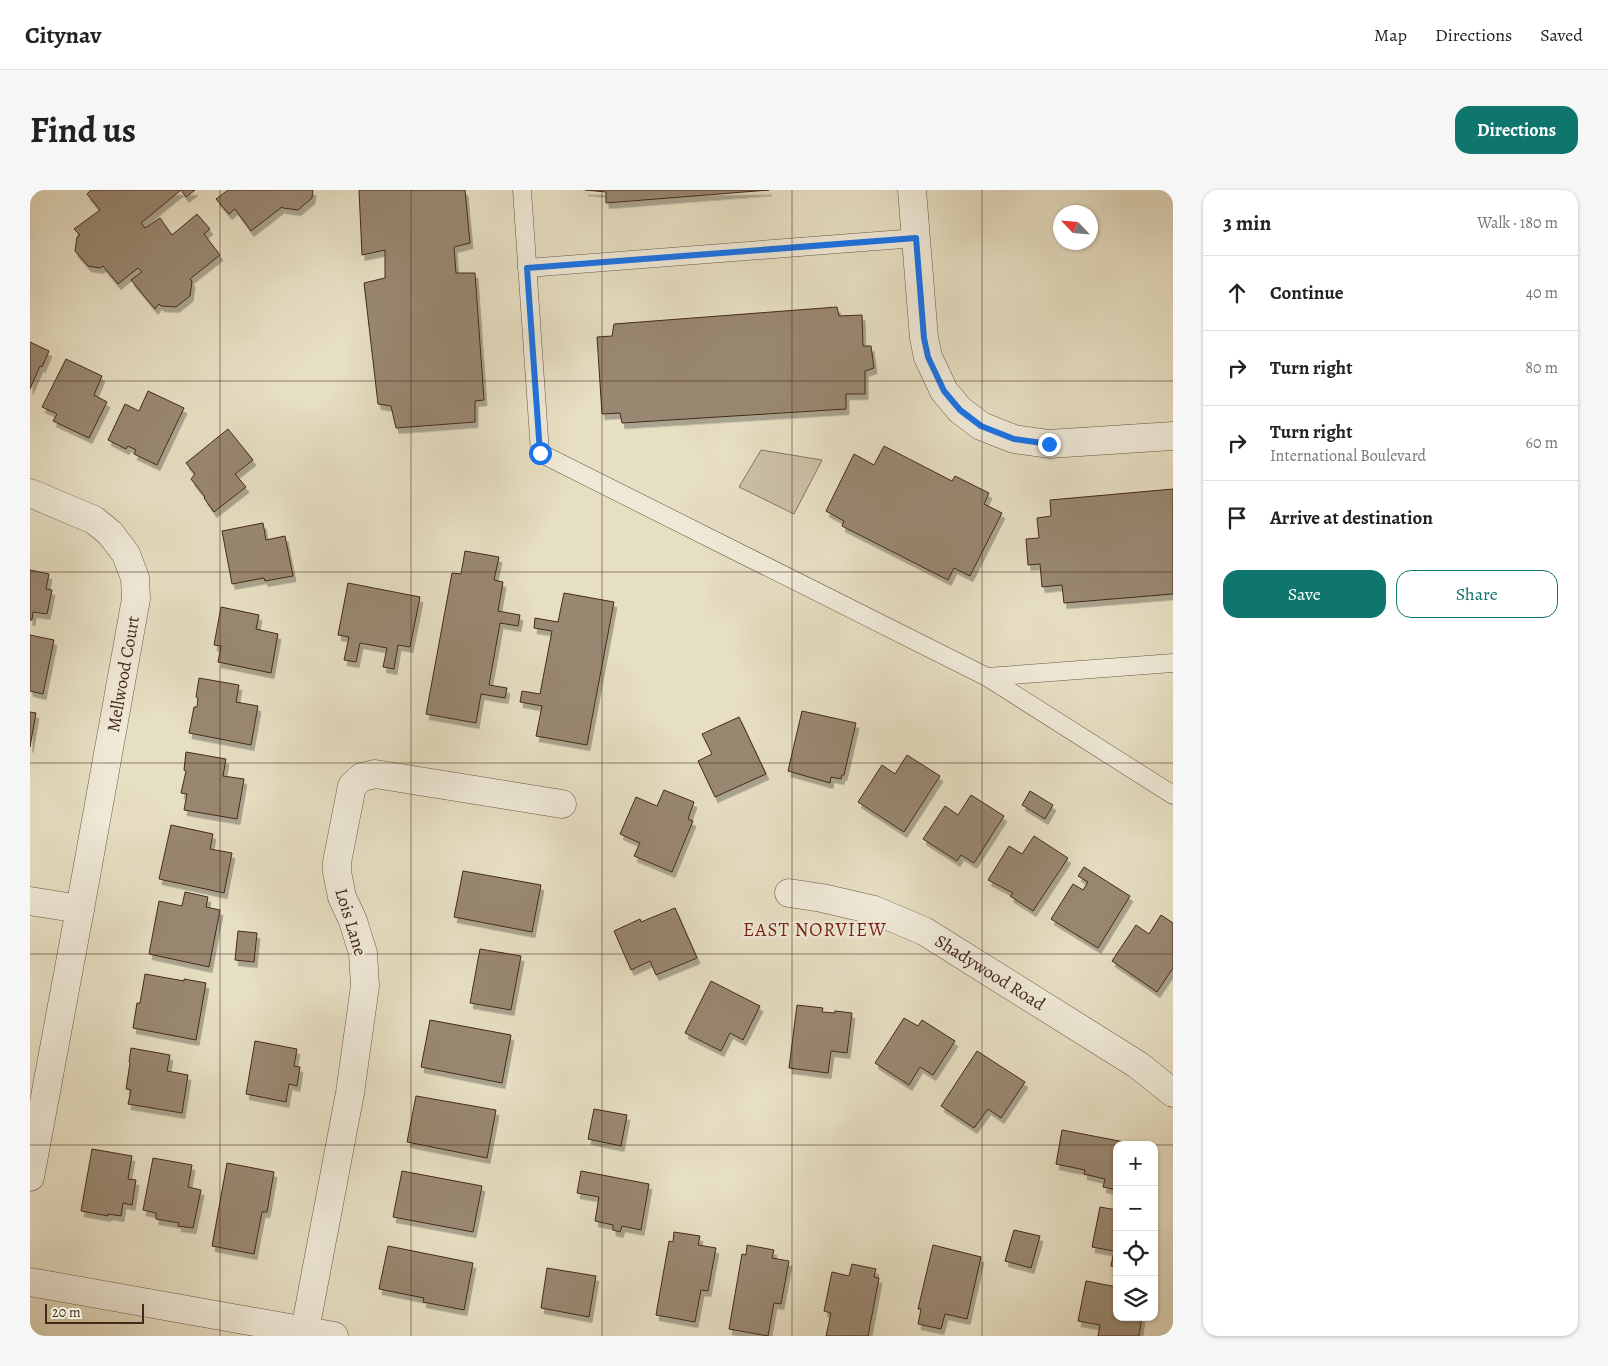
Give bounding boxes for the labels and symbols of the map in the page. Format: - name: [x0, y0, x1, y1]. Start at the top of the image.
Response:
- north arrow: [1053, 205, 1098, 250]
- route end: [1038, 433, 1061, 456]
- route start: [529, 442, 552, 465]
- street label: Mellwood Court: [101, 614, 145, 734]
- street label: Lois Lane: [329, 885, 373, 959]
- district label: EAST NORVIEW: [743, 917, 887, 943]
- street label: Shadywood Road: [930, 929, 1050, 1016]
- scale bar: [45, 1301, 144, 1324]

